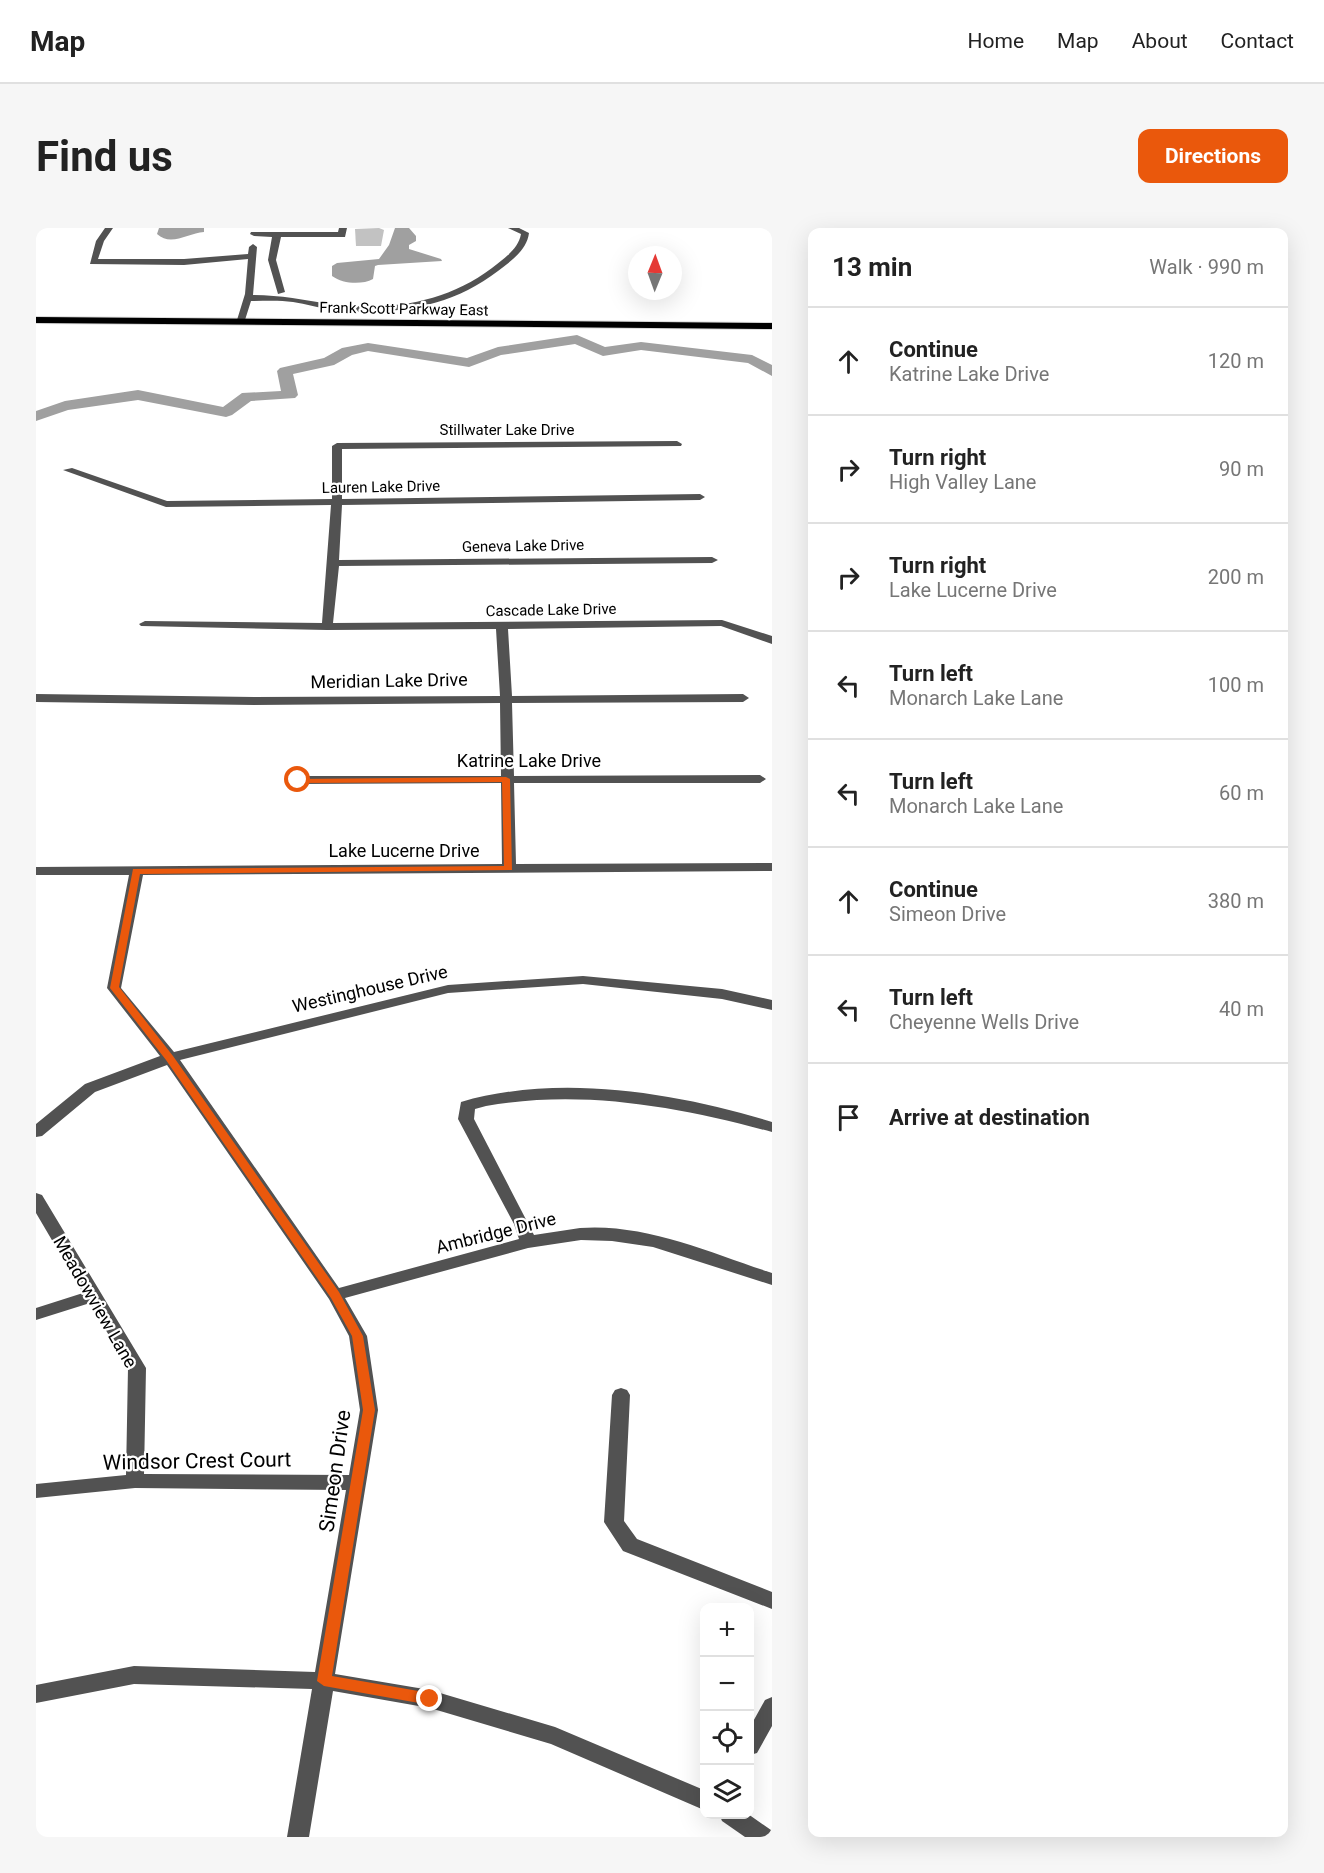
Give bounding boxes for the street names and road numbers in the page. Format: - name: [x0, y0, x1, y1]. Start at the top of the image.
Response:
- street label: Frank Scott Parkway East: [319, 299, 489, 319]
- street label: Stillwater Lake Drive: [440, 421, 575, 439]
- street label: Lauren Lake Drive: [322, 477, 440, 497]
- street label: Geneva Lake Drive: [462, 536, 584, 556]
- street label: Cascade Lake Drive: [485, 600, 617, 620]
- street label: Meridian Lake Drive: [310, 669, 468, 692]
- street label: Katrine Lake Drive: [457, 750, 601, 771]
- street label: Lake Lucerne Drive: [328, 840, 480, 861]
- street label: Westinghouse Drive: [290, 960, 450, 1017]
- street label: Ambridge Drive: [434, 1207, 558, 1258]
- street label: Meadowview Lane: [49, 1232, 142, 1371]
- street label: Simeon Drive: [315, 1408, 355, 1534]
- street label: Windsor Crest Court: [102, 1447, 292, 1475]

